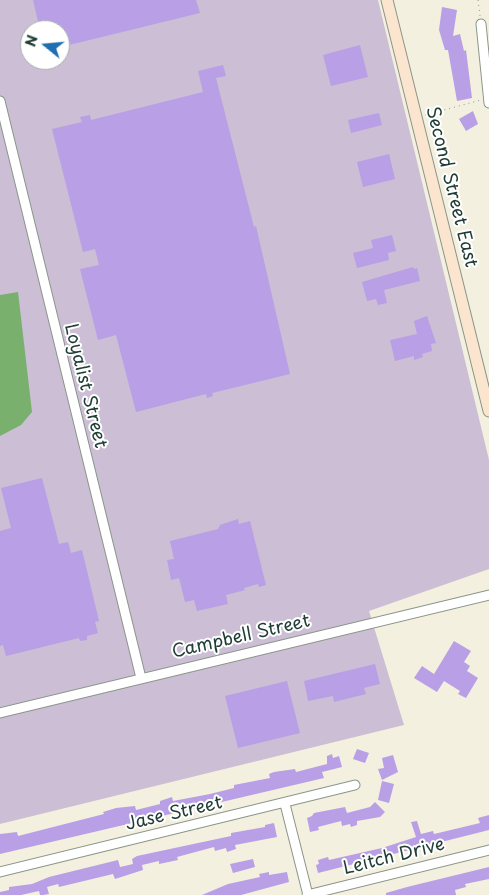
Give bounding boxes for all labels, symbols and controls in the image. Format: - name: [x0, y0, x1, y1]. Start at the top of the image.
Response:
- north arrow: [20, 20, 70, 70]
- text: N: [19, 32, 43, 49]
- street label: Second Street East: [421, 104, 481, 270]
- street label: Loyalist Street: [59, 321, 111, 451]
- street label: Campbell Street: [170, 611, 312, 663]
- street label: Jase Street: [123, 792, 225, 836]
- street label: Leitch Drive: [341, 834, 447, 880]

